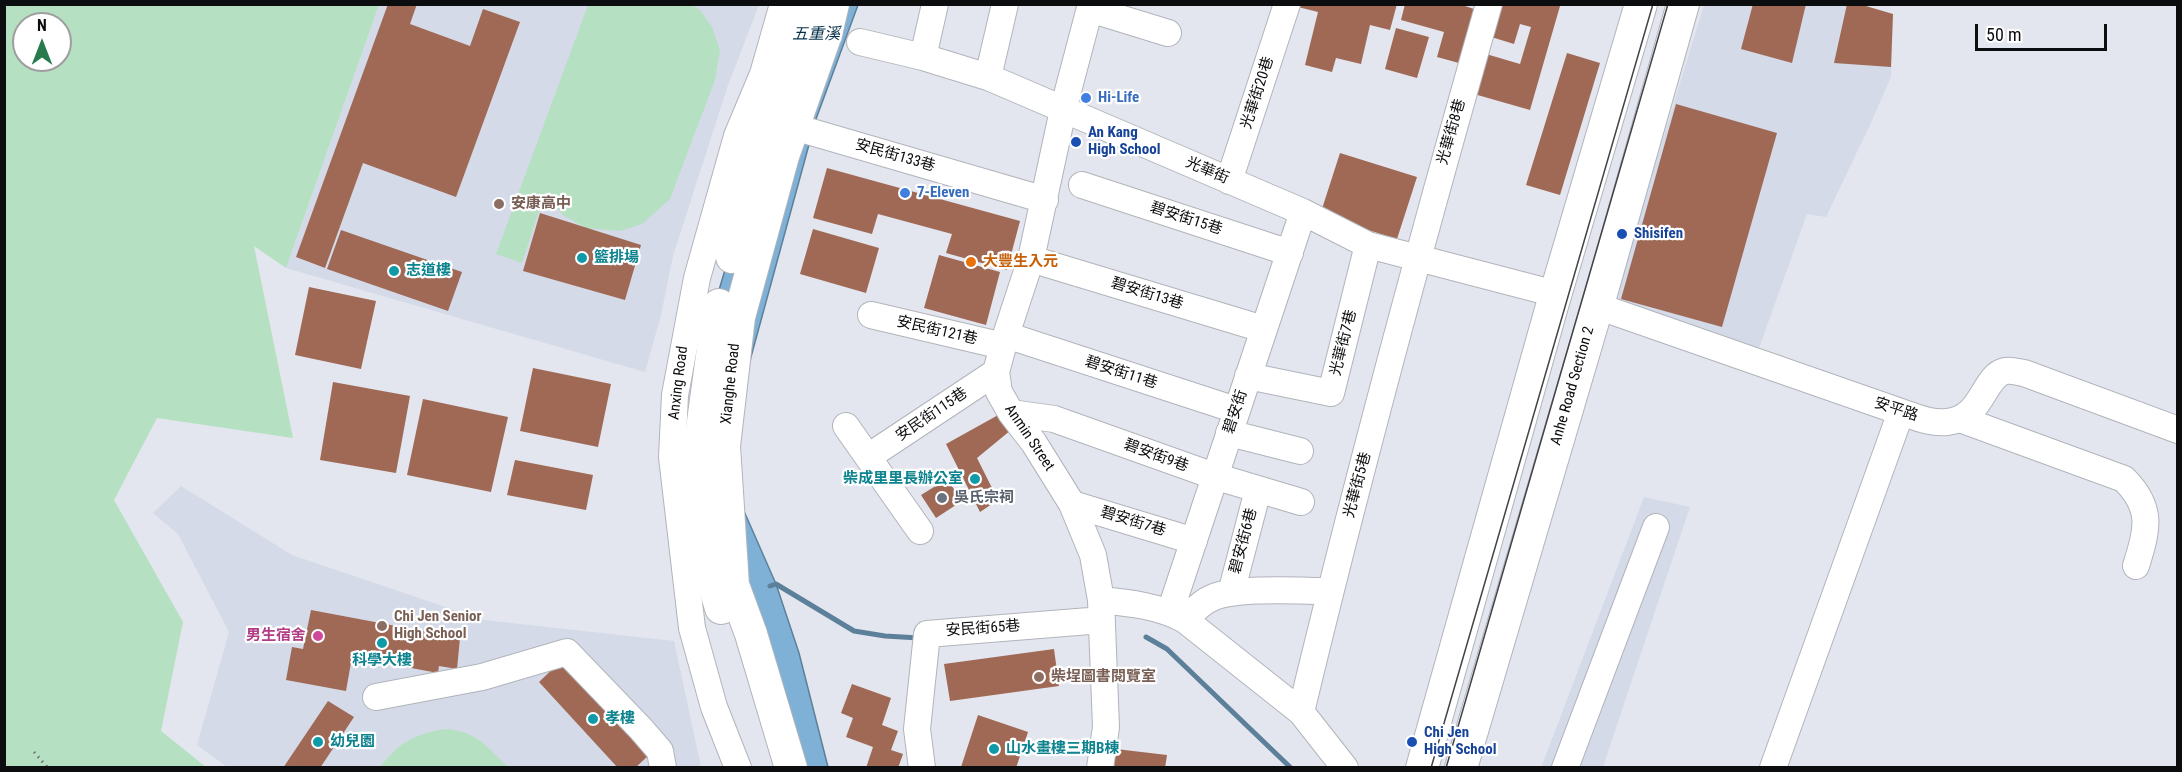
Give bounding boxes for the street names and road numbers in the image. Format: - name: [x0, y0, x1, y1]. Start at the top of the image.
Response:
- street label: 光華街20巷: [1238, 55, 1278, 131]
- street label: 光華街8巷: [1434, 97, 1470, 167]
- street label: 安民街133巷: [853, 136, 937, 176]
- street label: 光華街: [1183, 154, 1231, 188]
- street label: 碧安街15巷: [1148, 199, 1224, 239]
- street label: 碧安街13巷: [1109, 274, 1185, 314]
- street label: 光華街7巷: [1327, 308, 1361, 378]
- street label: 安民街121巷: [895, 313, 979, 349]
- street label: Anhe Road Section 2: [1547, 325, 1599, 447]
- street label: Xianghe Road: [718, 343, 744, 425]
- street label: Anxing Road: [666, 345, 692, 421]
- street label: 碧安街11巷: [1083, 353, 1159, 393]
- street label: 安民街115巷: [893, 385, 971, 445]
- street label: 碧安街: [1220, 388, 1252, 436]
- street label: 安平路: [1872, 394, 1920, 426]
- street label: Anmin Street: [1000, 401, 1058, 475]
- street label: 碧安街9巷: [1121, 436, 1191, 476]
- street label: 光華街5巷: [1341, 450, 1375, 520]
- street label: 碧安街7巷: [1098, 504, 1168, 540]
- street label: 碧安街6巷: [1227, 506, 1261, 576]
- street label: 安民街65巷: [945, 617, 1021, 641]

